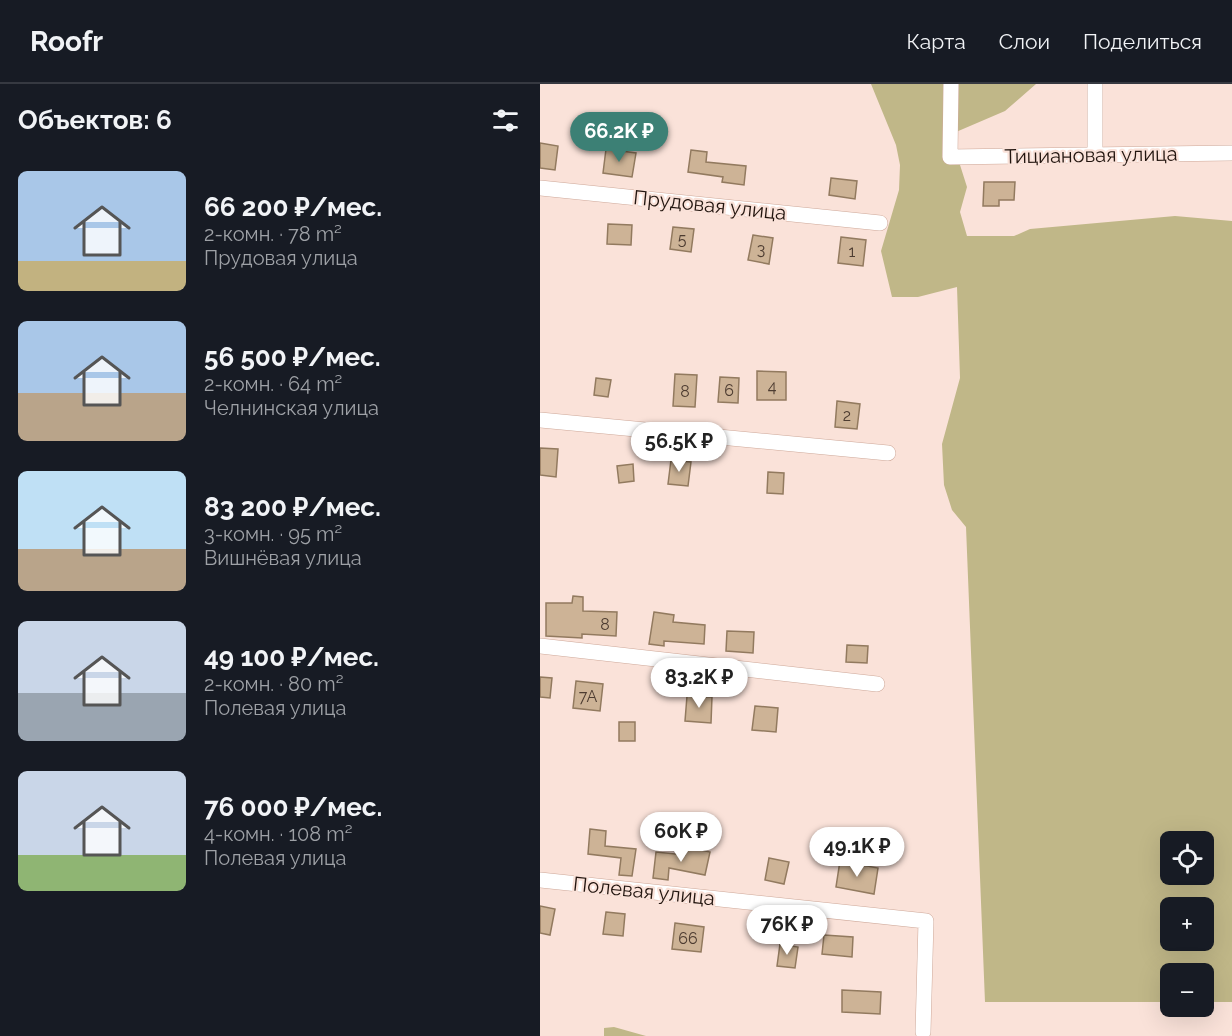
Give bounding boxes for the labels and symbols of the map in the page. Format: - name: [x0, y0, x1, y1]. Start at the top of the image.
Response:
- pin: 66.2K ₽: [564, 112, 674, 163]
- street label: Тициановая улица: [1004, 141, 1178, 169]
- street label: Прудовая улица: [632, 185, 788, 225]
- house number: 5: [678, 230, 687, 249]
- house number: 3: [757, 240, 765, 259]
- house number: 1: [849, 242, 856, 261]
- house number: 4: [768, 377, 777, 396]
- house number: 6: [724, 381, 734, 400]
- house number: 8: [680, 382, 690, 401]
- house number: 2: [843, 406, 851, 425]
- pin: 56.5K ₽: [624, 422, 734, 473]
- house number: 8: [600, 615, 610, 634]
- pin: 83.2K ₽: [644, 658, 754, 709]
- house number: 7А: [579, 687, 598, 706]
- pin: 60K ₽: [639, 812, 723, 863]
- pin: 49.1K ₽: [802, 827, 912, 878]
- street label: Полевая улица: [572, 872, 716, 910]
- pin: 76K ₽: [745, 905, 829, 956]
- house number: 66: [678, 929, 698, 948]

